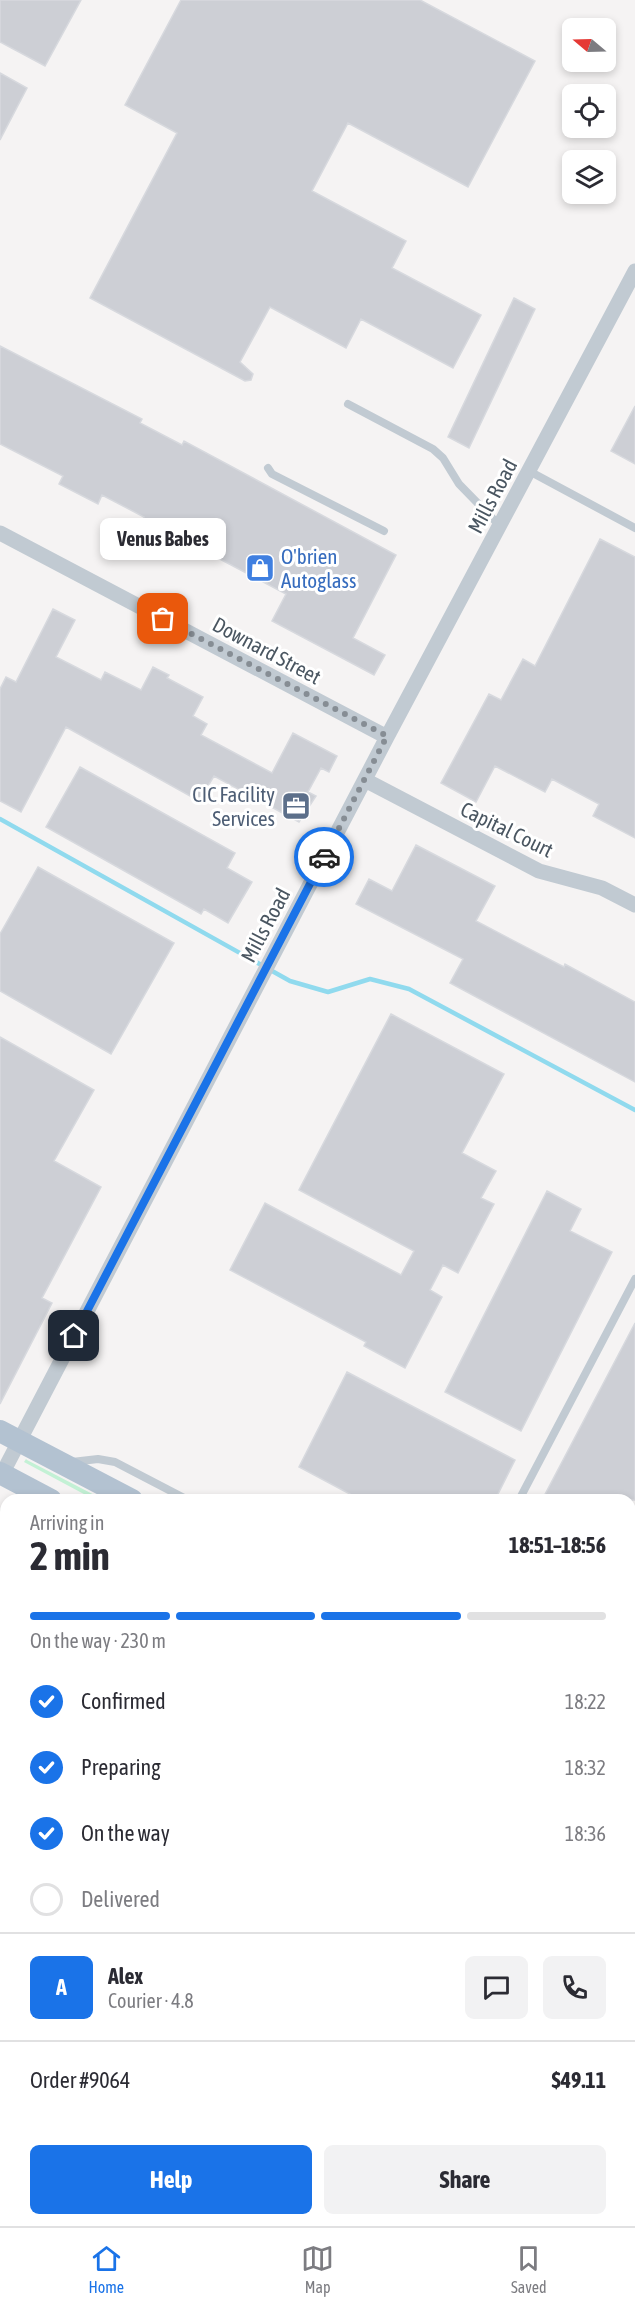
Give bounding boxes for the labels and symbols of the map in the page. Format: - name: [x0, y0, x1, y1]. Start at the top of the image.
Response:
- north arrow: [562, 18, 616, 72]
- street label: Mills Road: [463, 455, 521, 537]
- callout: Venus Babes: [100, 517, 226, 559]
- place label: O'brien Autoglass: [281, 544, 356, 592]
- shop icon: O'brien Autoglass: [244, 552, 276, 584]
- pin: [137, 593, 188, 644]
- street label: Downard Street: [209, 611, 325, 689]
- place label: CIC Facility Services: [192, 782, 275, 830]
- office icon: CIC Facility Services: [280, 790, 312, 822]
- street label: Capital Court: [457, 796, 557, 862]
- courier: [294, 827, 354, 887]
- street label: Mills Road: [236, 884, 294, 966]
- pin: [48, 1310, 99, 1361]

